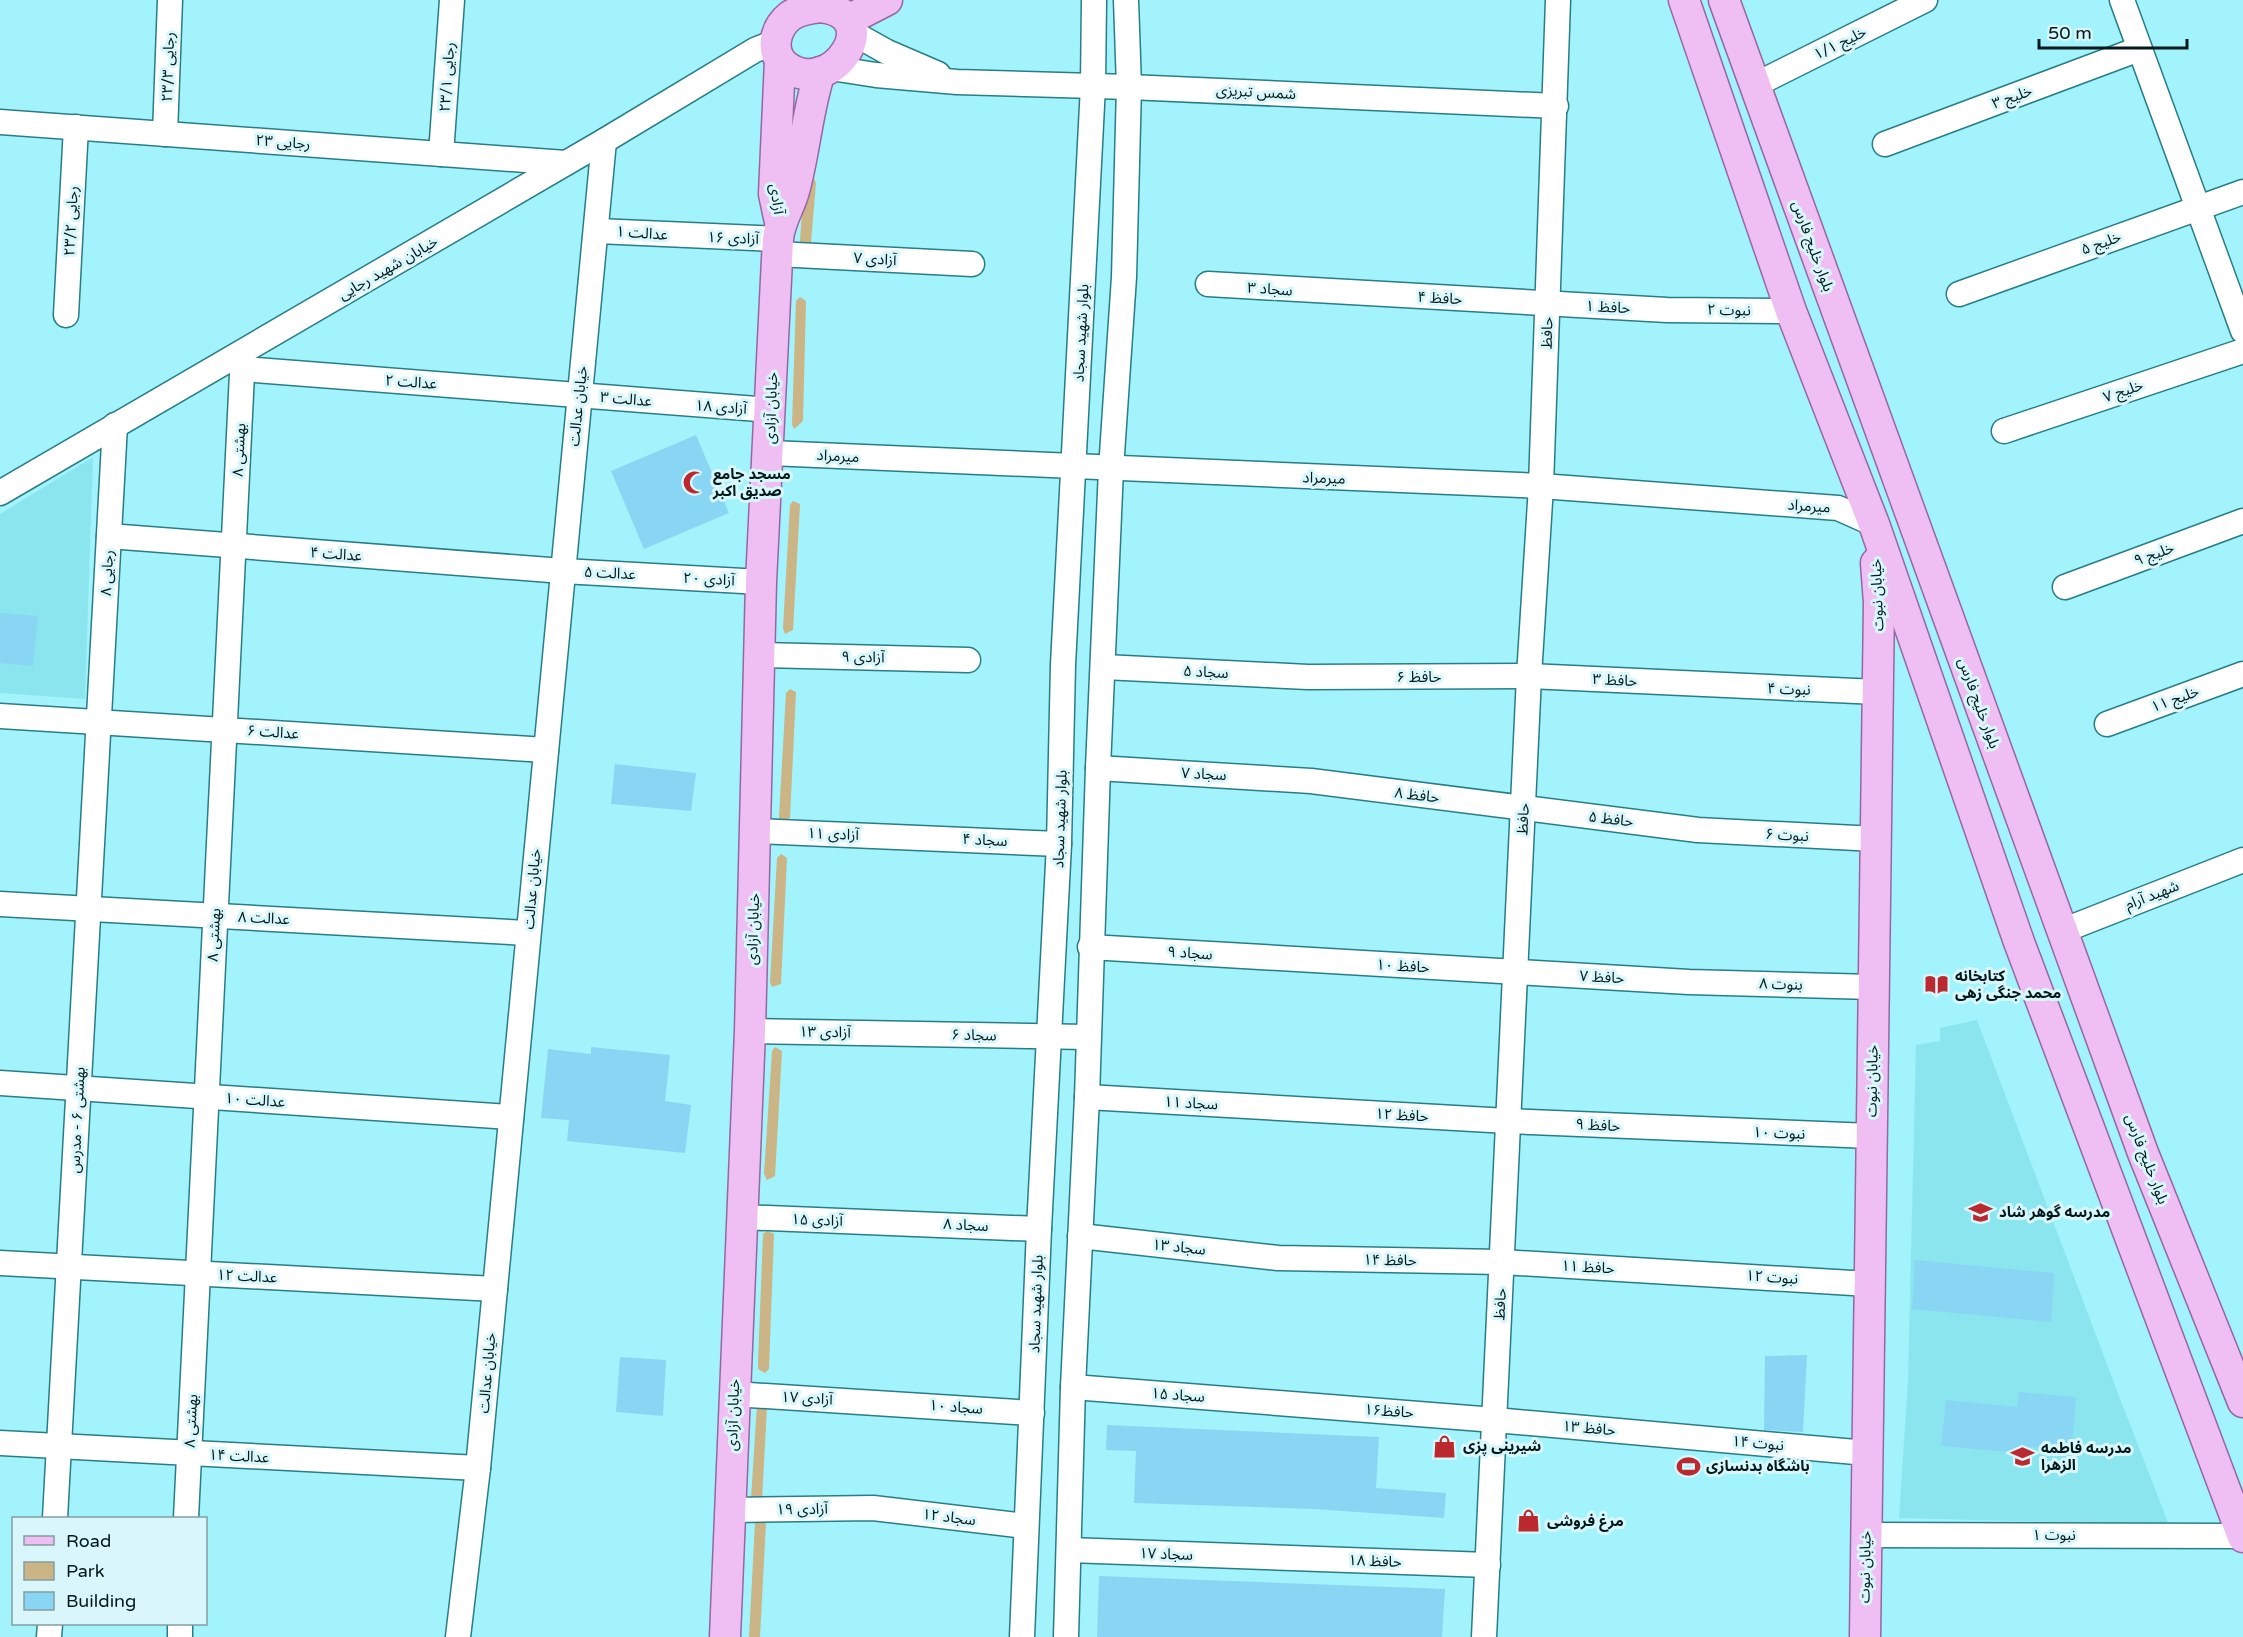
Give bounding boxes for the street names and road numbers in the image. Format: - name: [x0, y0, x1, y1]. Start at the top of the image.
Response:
- street label: خلیج ۱/۱: [1811, 22, 1871, 66]
- street label: رجایی ۲۳/۳: [158, 32, 178, 102]
- street label: رجایی ۲۳/۱: [436, 41, 458, 113]
- street label: شمس تبریزی: [1215, 81, 1297, 103]
- street label: خلیج ۳: [1990, 81, 2036, 115]
- street label: رجایی ۲۳: [255, 131, 311, 153]
- street label: آزادی: [766, 183, 788, 216]
- street label: رجایی ۲۳/۲: [60, 186, 82, 256]
- street label: بلوار خلیج فارس: [1785, 198, 1838, 295]
- street label: عدالت ۱: [615, 222, 669, 244]
- street label: خلیج ۵: [2079, 227, 2125, 261]
- street label: آزادی ۱۶: [707, 228, 760, 248]
- street label: خیابان شهید رجایی: [335, 232, 441, 304]
- street label: آزادی ۷: [853, 249, 898, 269]
- street label: سجاد ۳: [1247, 278, 1293, 300]
- street label: بلوار شهید سجاد: [1069, 283, 1093, 383]
- street label: حافظ ۴: [1417, 288, 1463, 308]
- street label: حافظ ۱: [1585, 297, 1631, 317]
- street label: نبوت ۲: [1707, 301, 1751, 319]
- street label: حافظ: [1537, 316, 1557, 349]
- street label: خیابان عدالت: [565, 365, 591, 447]
- street label: عدالت ۲: [384, 371, 438, 393]
- street label: خیابان آزادی: [761, 371, 781, 444]
- street label: خلیج ۷: [2101, 376, 2147, 409]
- street label: عدالت ۳: [599, 388, 653, 410]
- street label: آزادی ۱۸: [695, 396, 748, 418]
- street label: بهشتی ۸: [229, 423, 249, 477]
- street label: میرمراد: [816, 446, 860, 466]
- street label: میرمراد: [1302, 468, 1346, 488]
- street label: میرمراد: [1787, 496, 1831, 516]
- street label: خلیج ۹: [2132, 538, 2178, 572]
- street label: عدالت ۴: [309, 543, 363, 565]
- street label: رجایی ۸: [97, 549, 117, 597]
- street label: خیابان نبوت: [1867, 558, 1887, 632]
- street label: عدالت ۵: [584, 563, 637, 583]
- street label: آزادی ۲۰: [683, 569, 736, 589]
- street label: آزادی ۹: [841, 648, 885, 666]
- street label: بلوار خلیج فارس: [1951, 655, 2004, 752]
- street label: سجاد ۵: [1183, 662, 1229, 682]
- street label: حافظ ۶: [1397, 668, 1442, 686]
- street label: حافظ ۳: [1592, 670, 1638, 690]
- street label: نبوت ۴: [1767, 679, 1811, 699]
- street label: خلیج ۱۱: [2149, 682, 2203, 719]
- street label: عدالت ۶: [246, 721, 300, 743]
- street label: سجاد ۷: [1181, 764, 1227, 784]
- street label: بلوار شهید سجاد: [1049, 770, 1071, 868]
- street label: حافظ ۸: [1394, 783, 1441, 807]
- street label: حافظ: [1513, 802, 1533, 836]
- street label: حافظ ۵: [1588, 807, 1635, 831]
- street label: آزادی ۱۱: [807, 824, 860, 844]
- street label: نبوت ۶: [1765, 825, 1809, 845]
- street label: سجاد ۴: [962, 830, 1008, 850]
- street label: خیابان عدالت: [520, 848, 544, 930]
- street label: شهید آرام: [2122, 876, 2182, 915]
- street label: خیابان آزادی: [743, 892, 763, 965]
- street label: بهشتی ۸: [204, 908, 224, 962]
- street label: عدالت ۸: [238, 908, 291, 928]
- street label: سجاد ۹: [1167, 942, 1213, 964]
- street label: حافظ ۱۰: [1376, 956, 1430, 976]
- street label: حافظ ۷: [1579, 967, 1625, 987]
- street label: بنوت ۸: [1759, 974, 1803, 994]
- street label: آزادی ۱۳: [799, 1023, 852, 1041]
- street label: سجاد ۶: [951, 1026, 997, 1044]
- street label: خیابان نبوت: [1862, 1044, 1882, 1117]
- street label: بهشتی ۶ - مدرس: [65, 1066, 89, 1174]
- street label: عدالت ۱۰: [224, 1089, 286, 1111]
- street label: سجاد ۱۱: [1164, 1093, 1219, 1113]
- street label: حافظ ۱۲: [1375, 1105, 1429, 1125]
- street label: بلوار خلیج فارس: [2119, 1111, 2173, 1208]
- street label: حافظ ۹: [1575, 1115, 1621, 1135]
- street label: نبوت ۱۰: [1753, 1123, 1805, 1143]
- street label: آزادی ۱۵: [791, 1210, 844, 1230]
- street label: سجاد ۸: [943, 1215, 989, 1235]
- street label: سجاد ۱۳: [1151, 1235, 1207, 1259]
- street label: حافظ ۱۴: [1363, 1251, 1417, 1269]
- street label: بلوار شهید سجاد: [1025, 1255, 1047, 1353]
- street label: حافظ ۱۱: [1561, 1257, 1615, 1277]
- street label: عدالت ۱۲: [216, 1265, 278, 1287]
- street label: نبوت ۱۲: [1745, 1266, 1799, 1288]
- street label: حافظ: [1490, 1287, 1510, 1321]
- street label: خیابان عدالت: [475, 1332, 499, 1414]
- street label: خیابان آزادی: [723, 1378, 743, 1451]
- street label: سجاد ۱۵: [1150, 1384, 1206, 1406]
- street label: آزادی ۱۷: [781, 1388, 834, 1408]
- street label: بهشتی ۸: [181, 1394, 201, 1448]
- street label: سجاد ۱۰: [928, 1396, 984, 1418]
- street label: حافظ۱۶: [1364, 1400, 1415, 1422]
- street label: حافظ ۱۳: [1562, 1417, 1617, 1439]
- street label: نبوت ۱۴: [1731, 1432, 1785, 1454]
- street label: عدالت ۱۴: [208, 1445, 270, 1467]
- street label: آزادی ۱۹: [776, 1500, 829, 1518]
- street label: سجاد ۱۲: [921, 1505, 977, 1529]
- street label: نبوت ۱: [2032, 1526, 2076, 1544]
- street label: خیابان نبوت: [1855, 1530, 1875, 1603]
- street label: سجاد ۱۷: [1139, 1544, 1193, 1564]
- street label: حافظ ۱۸: [1348, 1551, 1402, 1571]

